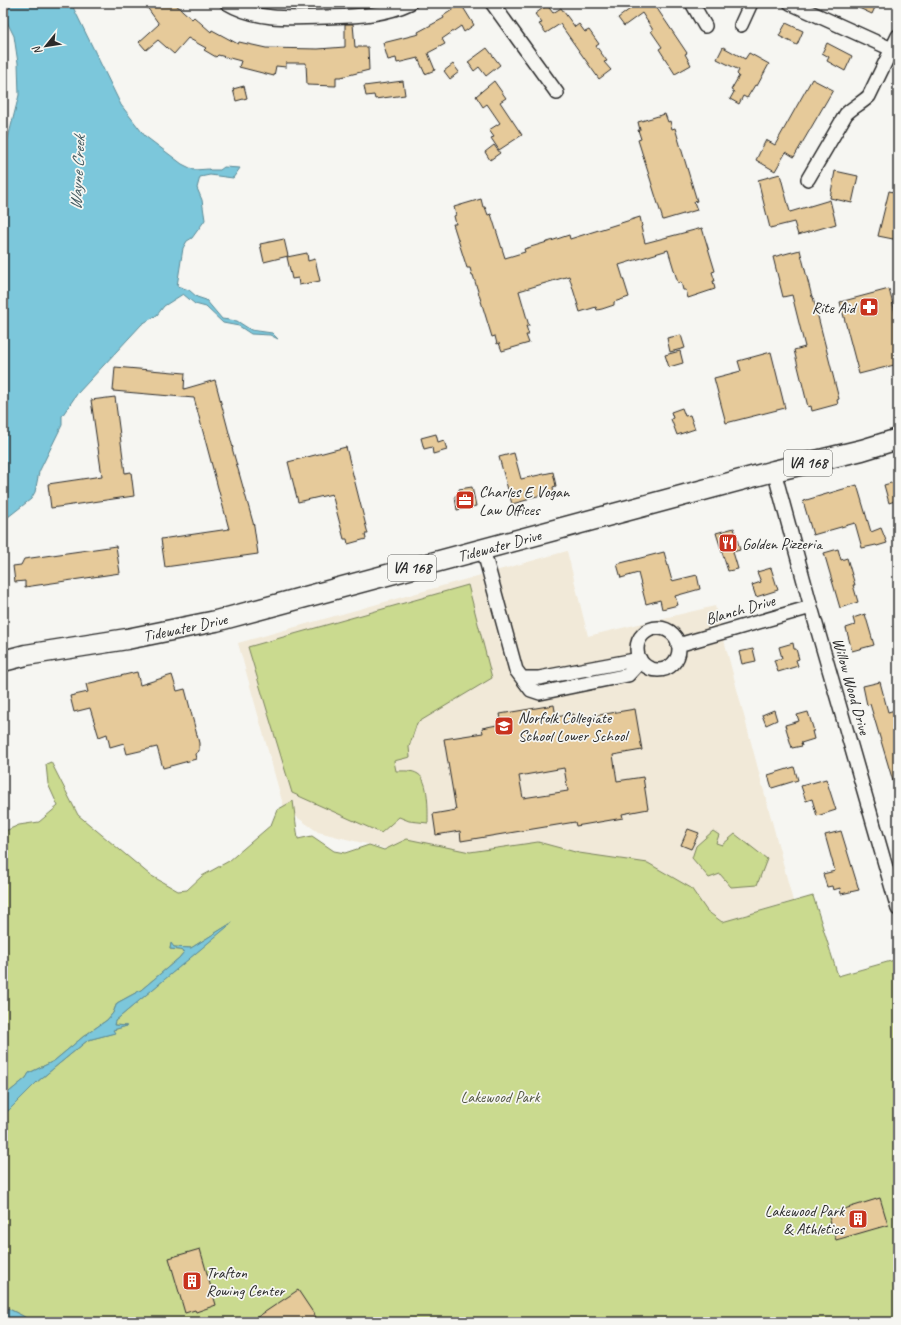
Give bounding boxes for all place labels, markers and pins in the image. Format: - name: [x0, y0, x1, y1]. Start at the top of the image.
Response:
- pharmacy icon: Rite Aid: [858, 296, 880, 318]
- place label: Rite Aid: [812, 298, 858, 318]
- place label: Charles E Vogan Law Offices: [479, 482, 570, 520]
- office icon: Charles E Vogan Law Offices: [454, 489, 476, 511]
- restaurant icon: Golden Pizzeria: [717, 532, 739, 554]
- place label: Golden Pizzeria: [742, 534, 823, 554]
- place label: Norfolk Collegiate School Lower School: [518, 708, 630, 746]
- school or university icon: Norfolk Collegiate School Lower School: [493, 715, 515, 737]
- place label: Lakewood Park & Athletics: [765, 1201, 846, 1239]
- building icon: Lakewood Park & Athletics: [847, 1208, 869, 1230]
- place label: Trafton Rowing Center: [206, 1263, 285, 1301]
- building icon: Trafton Rowing Center: [181, 1270, 203, 1292]

